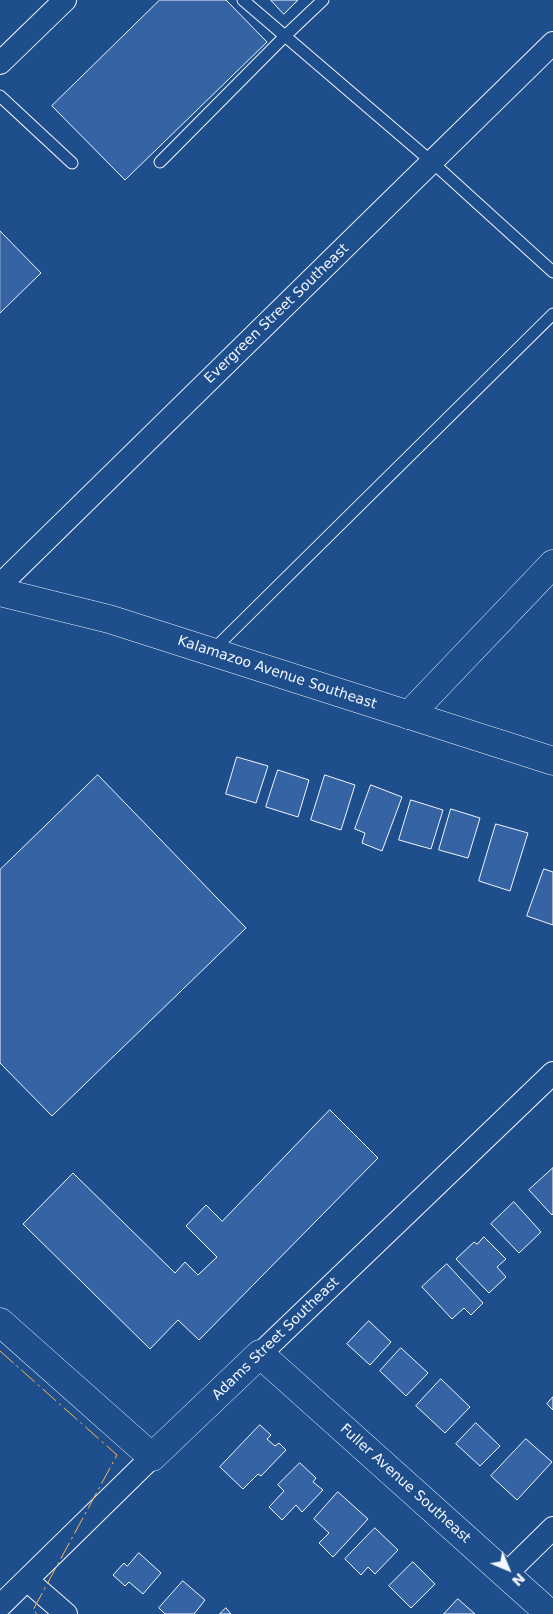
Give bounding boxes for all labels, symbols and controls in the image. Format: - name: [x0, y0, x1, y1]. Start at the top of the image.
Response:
- street label: Evergreen Street Southeast: [201, 241, 353, 387]
- street label: Kalamazoo Avenue Southeast: [175, 633, 379, 713]
- street label: Adams Street Southeast: [209, 1274, 343, 1404]
- street label: Fuller Avenue Southeast: [336, 1421, 474, 1547]
- north arrow: [483, 1544, 533, 1594]
- text: N: [509, 1570, 528, 1589]

